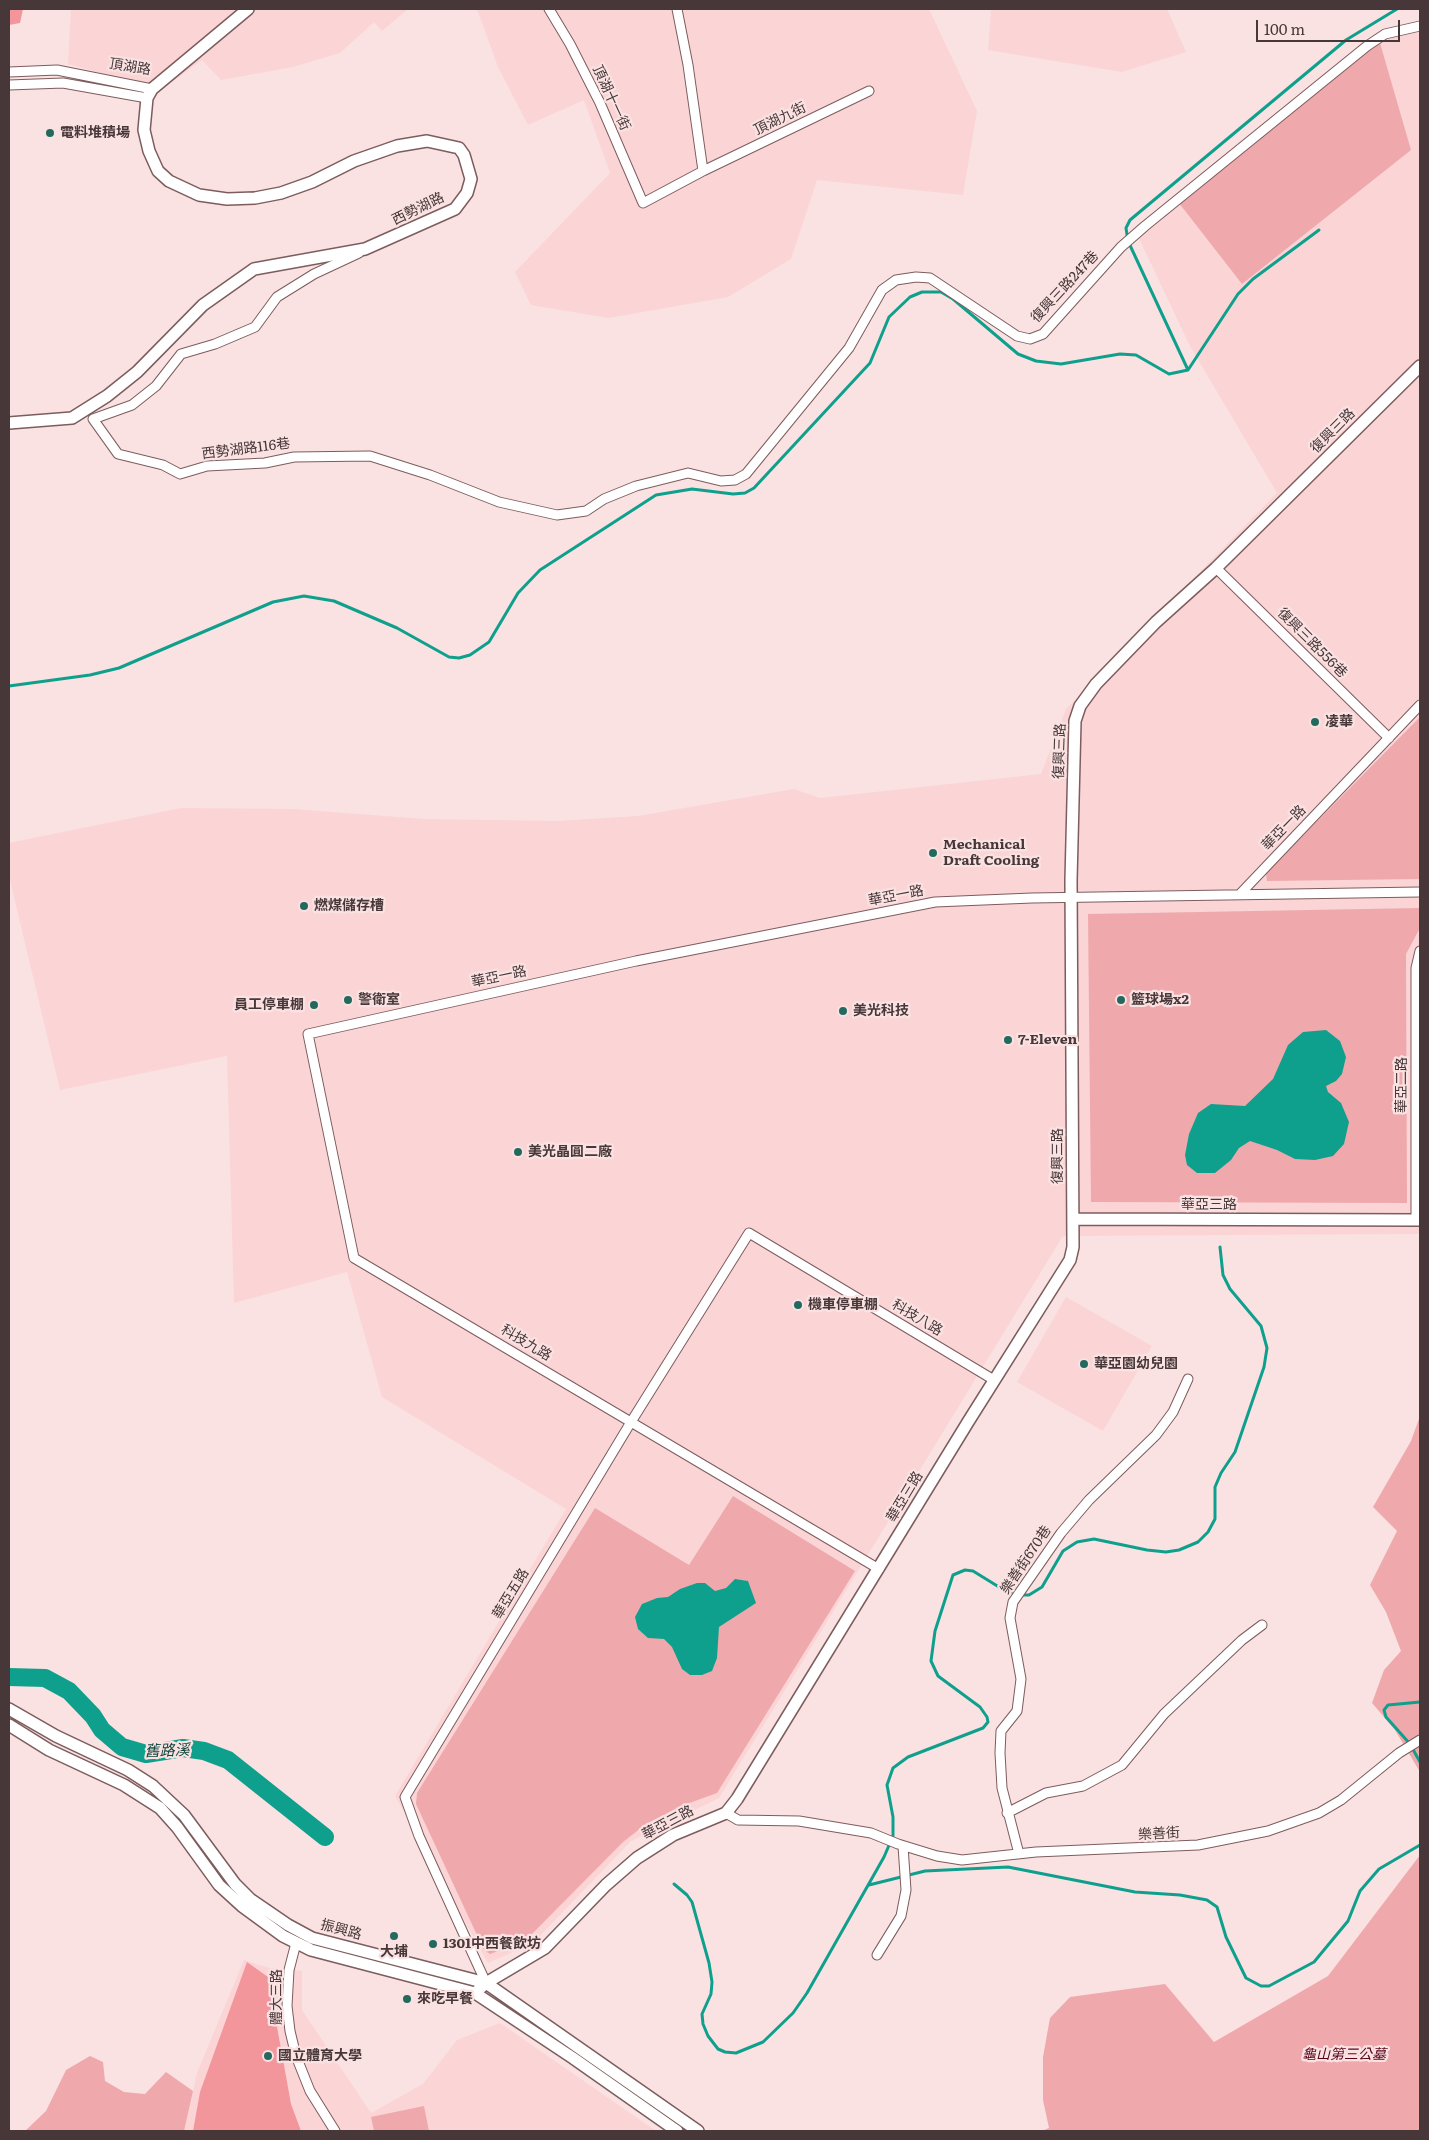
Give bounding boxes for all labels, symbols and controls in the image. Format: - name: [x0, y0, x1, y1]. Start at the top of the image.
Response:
- scale bar: [1259, 10, 1403, 42]
- text: 100 m: [1264, 17, 1305, 40]
- street label: 頂湖路: [108, 55, 152, 79]
- street label: 頂湖十一街: [589, 63, 633, 133]
- street label: 頂湖九街: [751, 99, 809, 139]
- place label: 電料堆積場: [60, 125, 130, 141]
- marker: 電料堆積場: [44, 127, 56, 139]
- street label: 西勢湖路: [389, 189, 447, 229]
- street label: 復興三路247巷: [1028, 248, 1102, 326]
- street label: 復興三路: [1307, 405, 1359, 457]
- street label: 西勢湖路116巷: [201, 435, 291, 463]
- street label: 復興三路556巷: [1274, 605, 1350, 681]
- place label: 凌華: [1325, 714, 1353, 730]
- marker: 凌華: [1309, 716, 1321, 728]
- street label: 復興三路: [1051, 723, 1069, 779]
- street label: 華亞一路: [1259, 802, 1309, 854]
- place label: Mechanical Draft Cooling: [943, 837, 1039, 870]
- marker: Mechanical Draft Cooling: [927, 847, 939, 859]
- street label: 華亞一路: [867, 882, 925, 910]
- place label: 燃煤儲存槽: [314, 898, 384, 914]
- marker: 燃煤儲存槽: [298, 900, 310, 912]
- street label: 華亞一路: [470, 963, 528, 991]
- place label: 警衛室: [358, 992, 400, 1008]
- place label: 籃球場x2: [1131, 992, 1189, 1008]
- marker: 警衛室: [342, 994, 354, 1006]
- marker: 籃球場x2: [1115, 994, 1127, 1006]
- place label: 員工停車棚: [234, 997, 304, 1013]
- marker: 員工停車棚: [308, 999, 320, 1011]
- place label: 美光科技: [853, 1003, 909, 1019]
- marker: 美光科技: [837, 1005, 849, 1017]
- place label: 7-Eleven: [1018, 1032, 1077, 1048]
- marker: 7-Eleven: [1002, 1034, 1014, 1046]
- street label: 華亞二路: [1394, 1057, 1410, 1113]
- street label: 復興三路: [1050, 1128, 1066, 1184]
- place label: 美光晶圓二廠: [528, 1144, 612, 1160]
- marker: 美光晶圓二廠: [512, 1146, 524, 1158]
- street label: 華亞三路: [1181, 1197, 1237, 1213]
- street label: 科技八路: [889, 1296, 945, 1340]
- place label: 機車停車棚: [808, 1297, 878, 1313]
- marker: 機車停車棚: [792, 1299, 804, 1311]
- street label: 科技九路: [498, 1321, 554, 1365]
- place label: 華亞園幼兒園: [1094, 1356, 1178, 1372]
- marker: 華亞園幼兒園: [1078, 1358, 1090, 1370]
- street label: 華亞三路: [883, 1469, 927, 1525]
- street label: 樂善街670巷: [997, 1523, 1055, 1597]
- street label: 華亞五路: [489, 1566, 533, 1622]
- water label: 舊路溪: [144, 1741, 190, 1761]
- street label: 華亞三路: [639, 1802, 697, 1844]
- street label: 樂善街: [1138, 1825, 1180, 1843]
- street label: 振興路: [319, 1916, 363, 1944]
- marker: 大埔: [388, 1930, 400, 1942]
- place label: 1301中西餐飲坊: [443, 1936, 541, 1952]
- marker: 1301中西餐飲坊: [427, 1938, 439, 1950]
- place label: 大埔: [380, 1944, 408, 1960]
- street label: 體大三路: [269, 1969, 285, 2025]
- place label: 來吃早餐: [417, 1991, 473, 2007]
- marker: 來吃早餐: [401, 1993, 413, 2005]
- park label: 龜山第三公墓: [1302, 2047, 1386, 2063]
- place label: 國立體育大學: [278, 2048, 362, 2064]
- marker: 國立體育大學: [262, 2050, 274, 2062]

